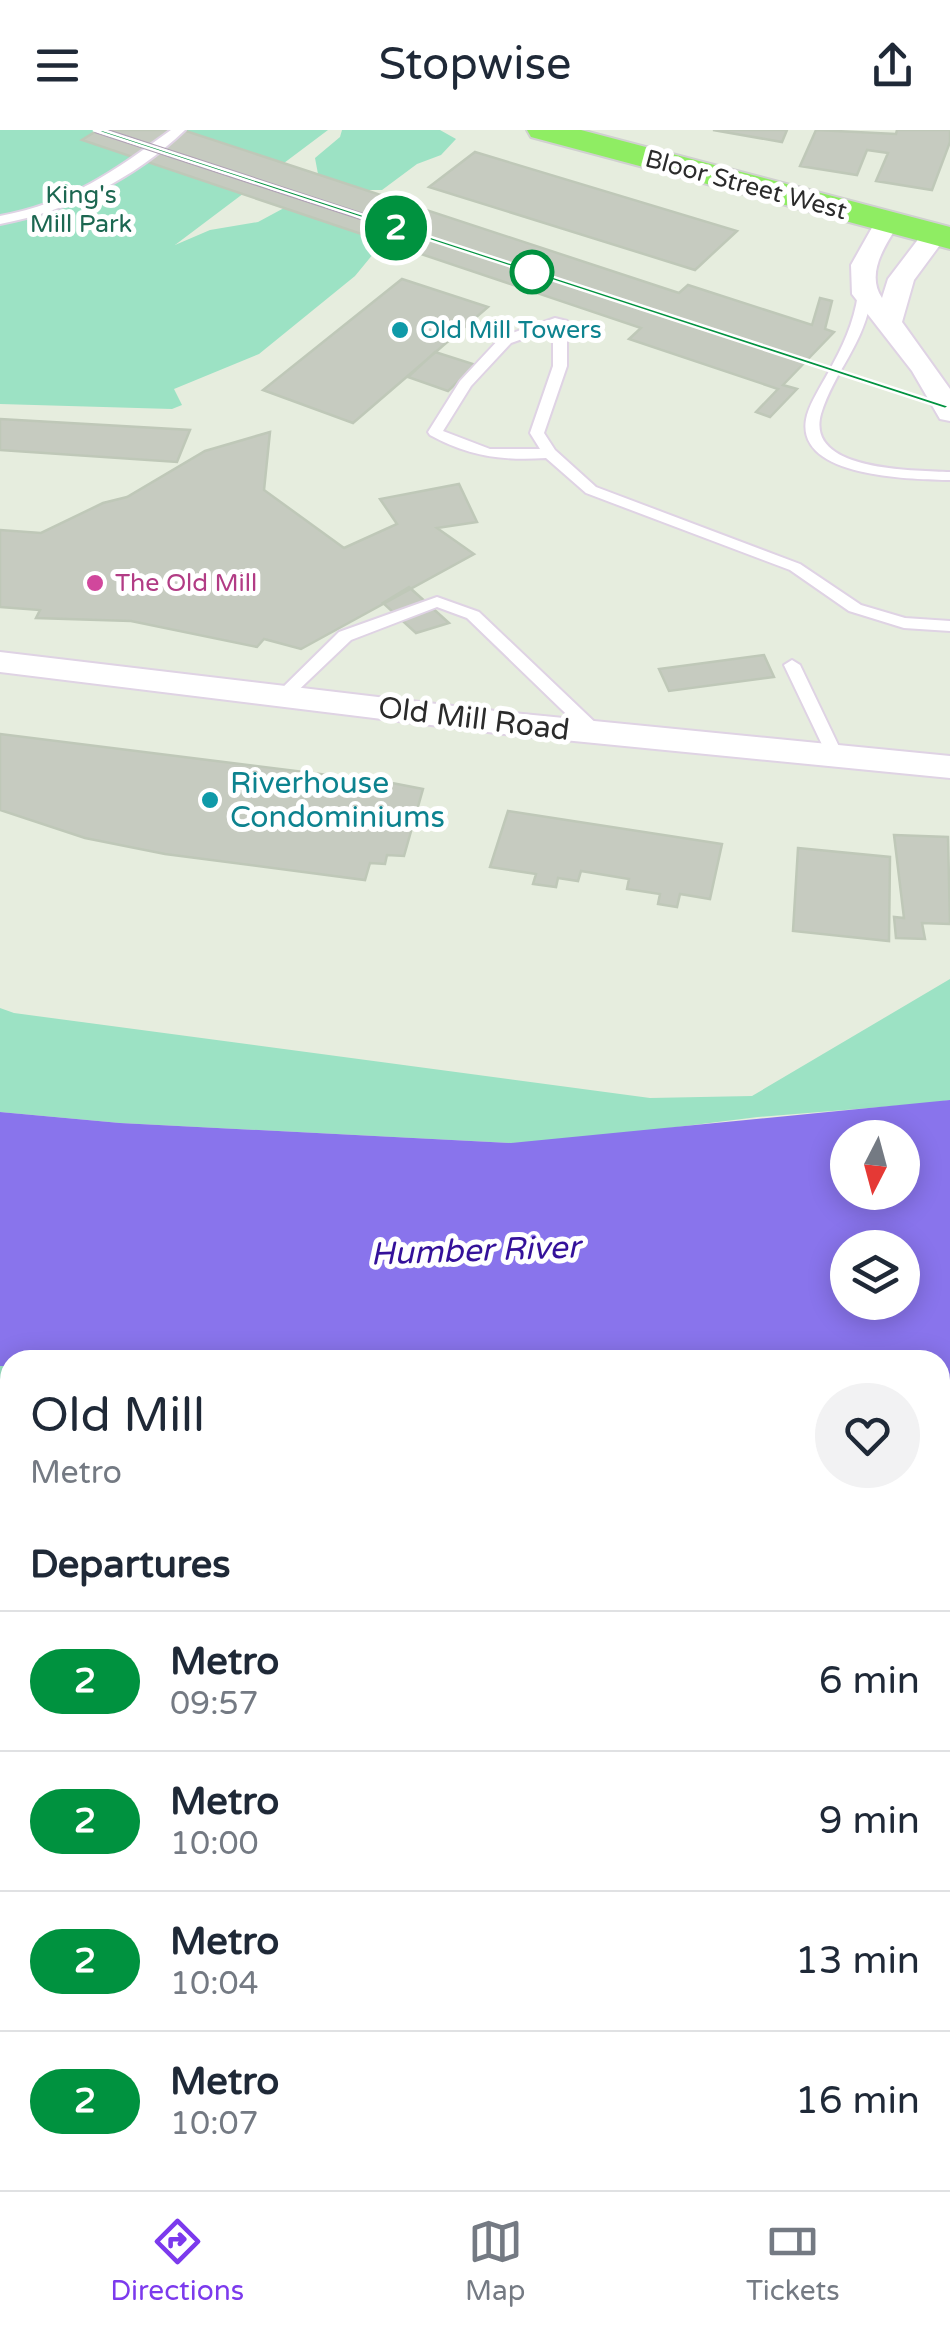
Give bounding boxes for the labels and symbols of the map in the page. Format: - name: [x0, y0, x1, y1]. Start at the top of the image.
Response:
- street label: Bloor Street West: [642, 144, 851, 226]
- park label: King's Mill Park: [30, 180, 132, 239]
- line badge: 2: [364, 196, 428, 260]
- unlabelled marker: [511, 251, 553, 293]
- place label: Old Mill Towers: [420, 315, 602, 345]
- marker: Old Mill Towers: [389, 319, 411, 341]
- place label: The Old Mill: [115, 568, 257, 598]
- marker: The Old Mill: [84, 572, 106, 594]
- street label: Old Mill Road: [376, 689, 572, 749]
- place label: Riverhouse Condominiums: [230, 765, 445, 836]
- marker: Riverhouse Condominiums: [199, 789, 221, 811]
- north arrow: [830, 1120, 920, 1210]
- water label: Humber River: [370, 1228, 584, 1274]

